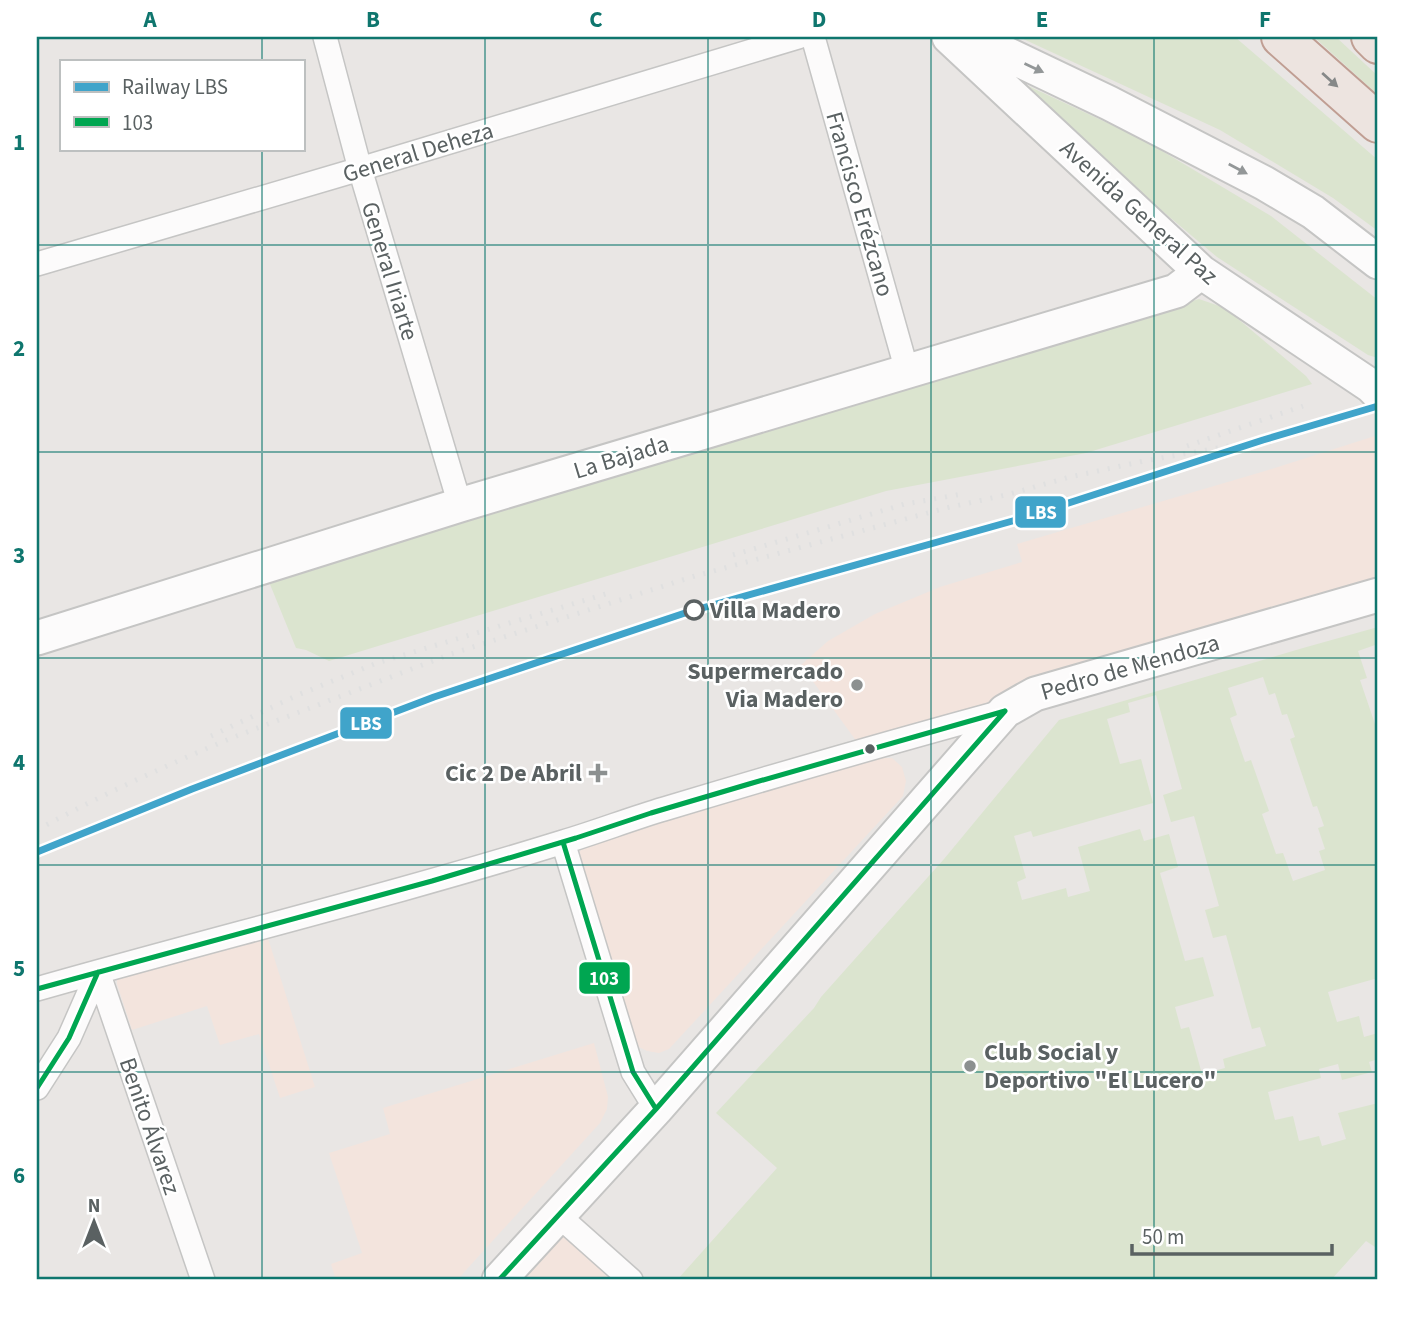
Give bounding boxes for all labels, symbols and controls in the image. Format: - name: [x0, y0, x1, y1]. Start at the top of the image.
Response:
- text: A: [142, 3, 157, 36]
- text: B: [366, 3, 380, 36]
- text: C: [589, 3, 603, 36]
- text: D: [812, 3, 826, 36]
- text: E: [1036, 3, 1048, 36]
- text: F: [1259, 3, 1271, 36]
- legend: [60, 60, 304, 150]
- one-way arrow: [1024, 62, 1044, 74]
- text: Railway LBS: [122, 72, 228, 102]
- one-way arrow: [1321, 72, 1339, 88]
- street label: Francisco Erézcano: [816, 107, 903, 301]
- text: 103: [122, 108, 153, 138]
- street label: General Deheza: [338, 113, 498, 192]
- text: 1: [13, 126, 25, 159]
- street label: Avenida General Paz: [1052, 132, 1226, 293]
- one-way arrow: [1228, 163, 1248, 175]
- street label: General Iriarte: [352, 198, 427, 345]
- text: 2: [13, 332, 25, 365]
- street label: La Bajada: [569, 426, 673, 489]
- line badge: LBS: [1014, 495, 1067, 529]
- text: LBS: [1025, 500, 1057, 527]
- text: 3: [13, 539, 25, 572]
- place label: Villa Madero: [709, 593, 841, 628]
- marker: Villa Madero: [684, 600, 704, 620]
- street label: Pedro de Mendoza: [1037, 625, 1224, 710]
- place label: Supermercado Via Madero: [687, 654, 843, 717]
- marker: Supermercado Via Madero: [849, 677, 865, 693]
- line badge: LBS: [339, 706, 393, 740]
- text: LBS: [350, 711, 382, 738]
- unlabelled marker: [863, 742, 877, 756]
- text: 4: [13, 746, 25, 779]
- place label: Cic 2 De Abril: [445, 756, 582, 791]
- marker: Cic 2 De Abril: [588, 763, 608, 783]
- text: 5: [13, 952, 25, 985]
- line badge: 103: [578, 961, 631, 995]
- text: 103: [589, 966, 619, 993]
- place label: Club Social y Deportivo "El Lucero": [984, 1035, 1216, 1098]
- street label: Benito Álvarez: [110, 1053, 189, 1199]
- marker: Club Social y Deportivo "El Lucero": [962, 1058, 978, 1074]
- text: 6: [13, 1159, 25, 1192]
- north arrow: [60, 1188, 130, 1258]
- text: N: [88, 1193, 100, 1220]
- scale bar: [1132, 1212, 1331, 1256]
- text: 50 m: [1142, 1222, 1184, 1252]

